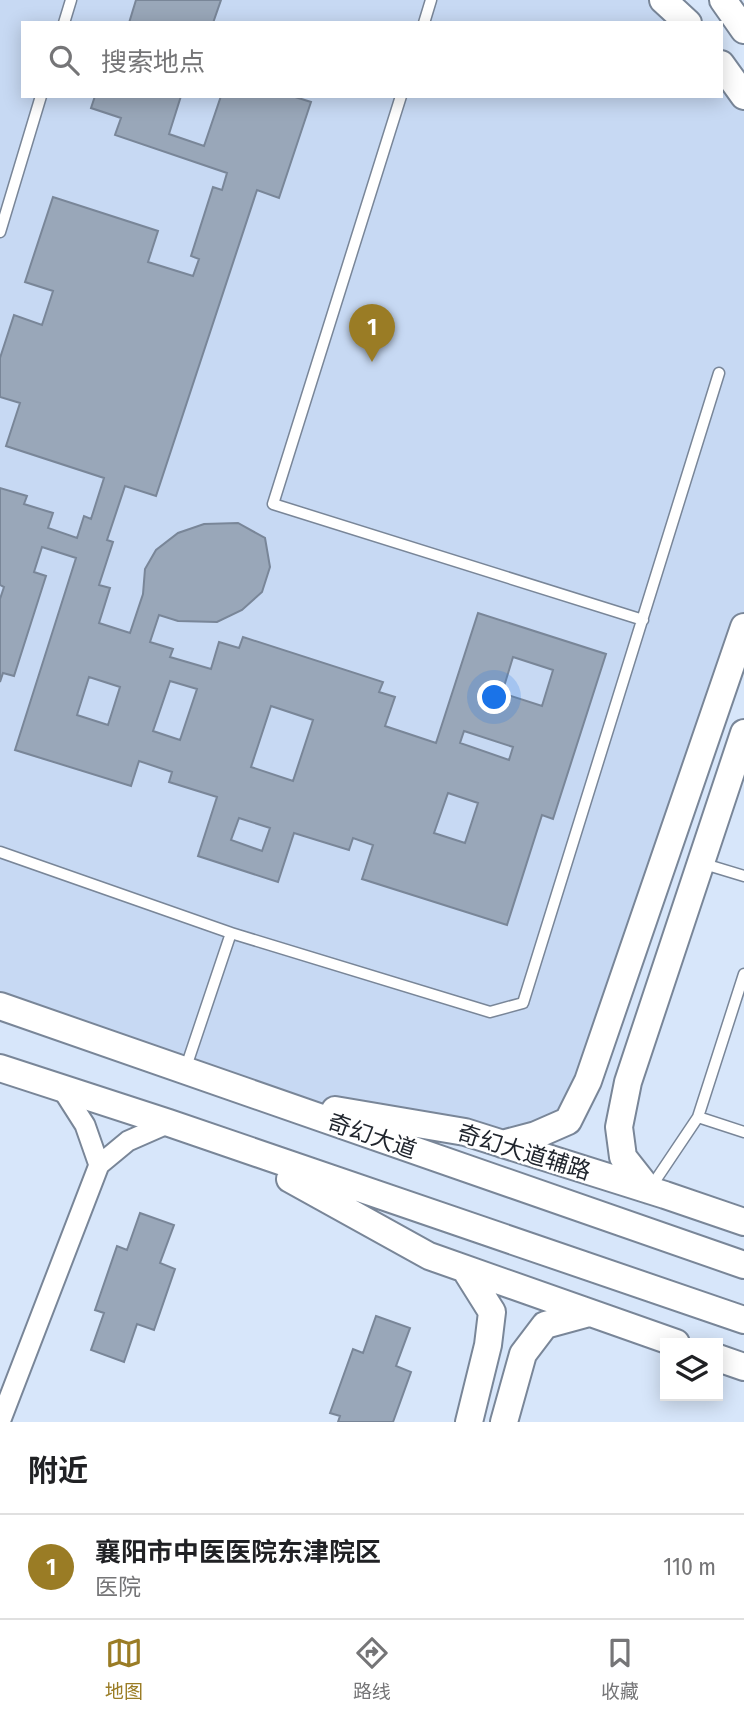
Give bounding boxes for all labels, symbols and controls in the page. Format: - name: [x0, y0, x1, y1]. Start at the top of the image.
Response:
- search box: [21, 21, 723, 98]
- icon: search: [45, 41, 83, 79]
- text: 搜索地点: [101, 47, 205, 78]
- pin: 1: [349, 304, 395, 362]
- your location: [477, 680, 511, 714]
- street label: 奇幻大道: [324, 1108, 420, 1164]
- street label: 奇幻大道辅路: [454, 1118, 594, 1186]
- map controls: [660, 1338, 723, 1401]
- button: layers: [660, 1338, 723, 1401]
- text: 附近: [28, 1453, 88, 1489]
- text: 襄阳市中医医院东津院区: [95, 1537, 381, 1568]
- text: 1: [46, 1553, 56, 1581]
- text: 110 m: [663, 1553, 716, 1581]
- text: 医院: [95, 1573, 141, 1601]
- tab: 地图: [105, 1634, 143, 1703]
- tab: 路线: [353, 1634, 391, 1703]
- tab: 收藏: [601, 1634, 639, 1703]

